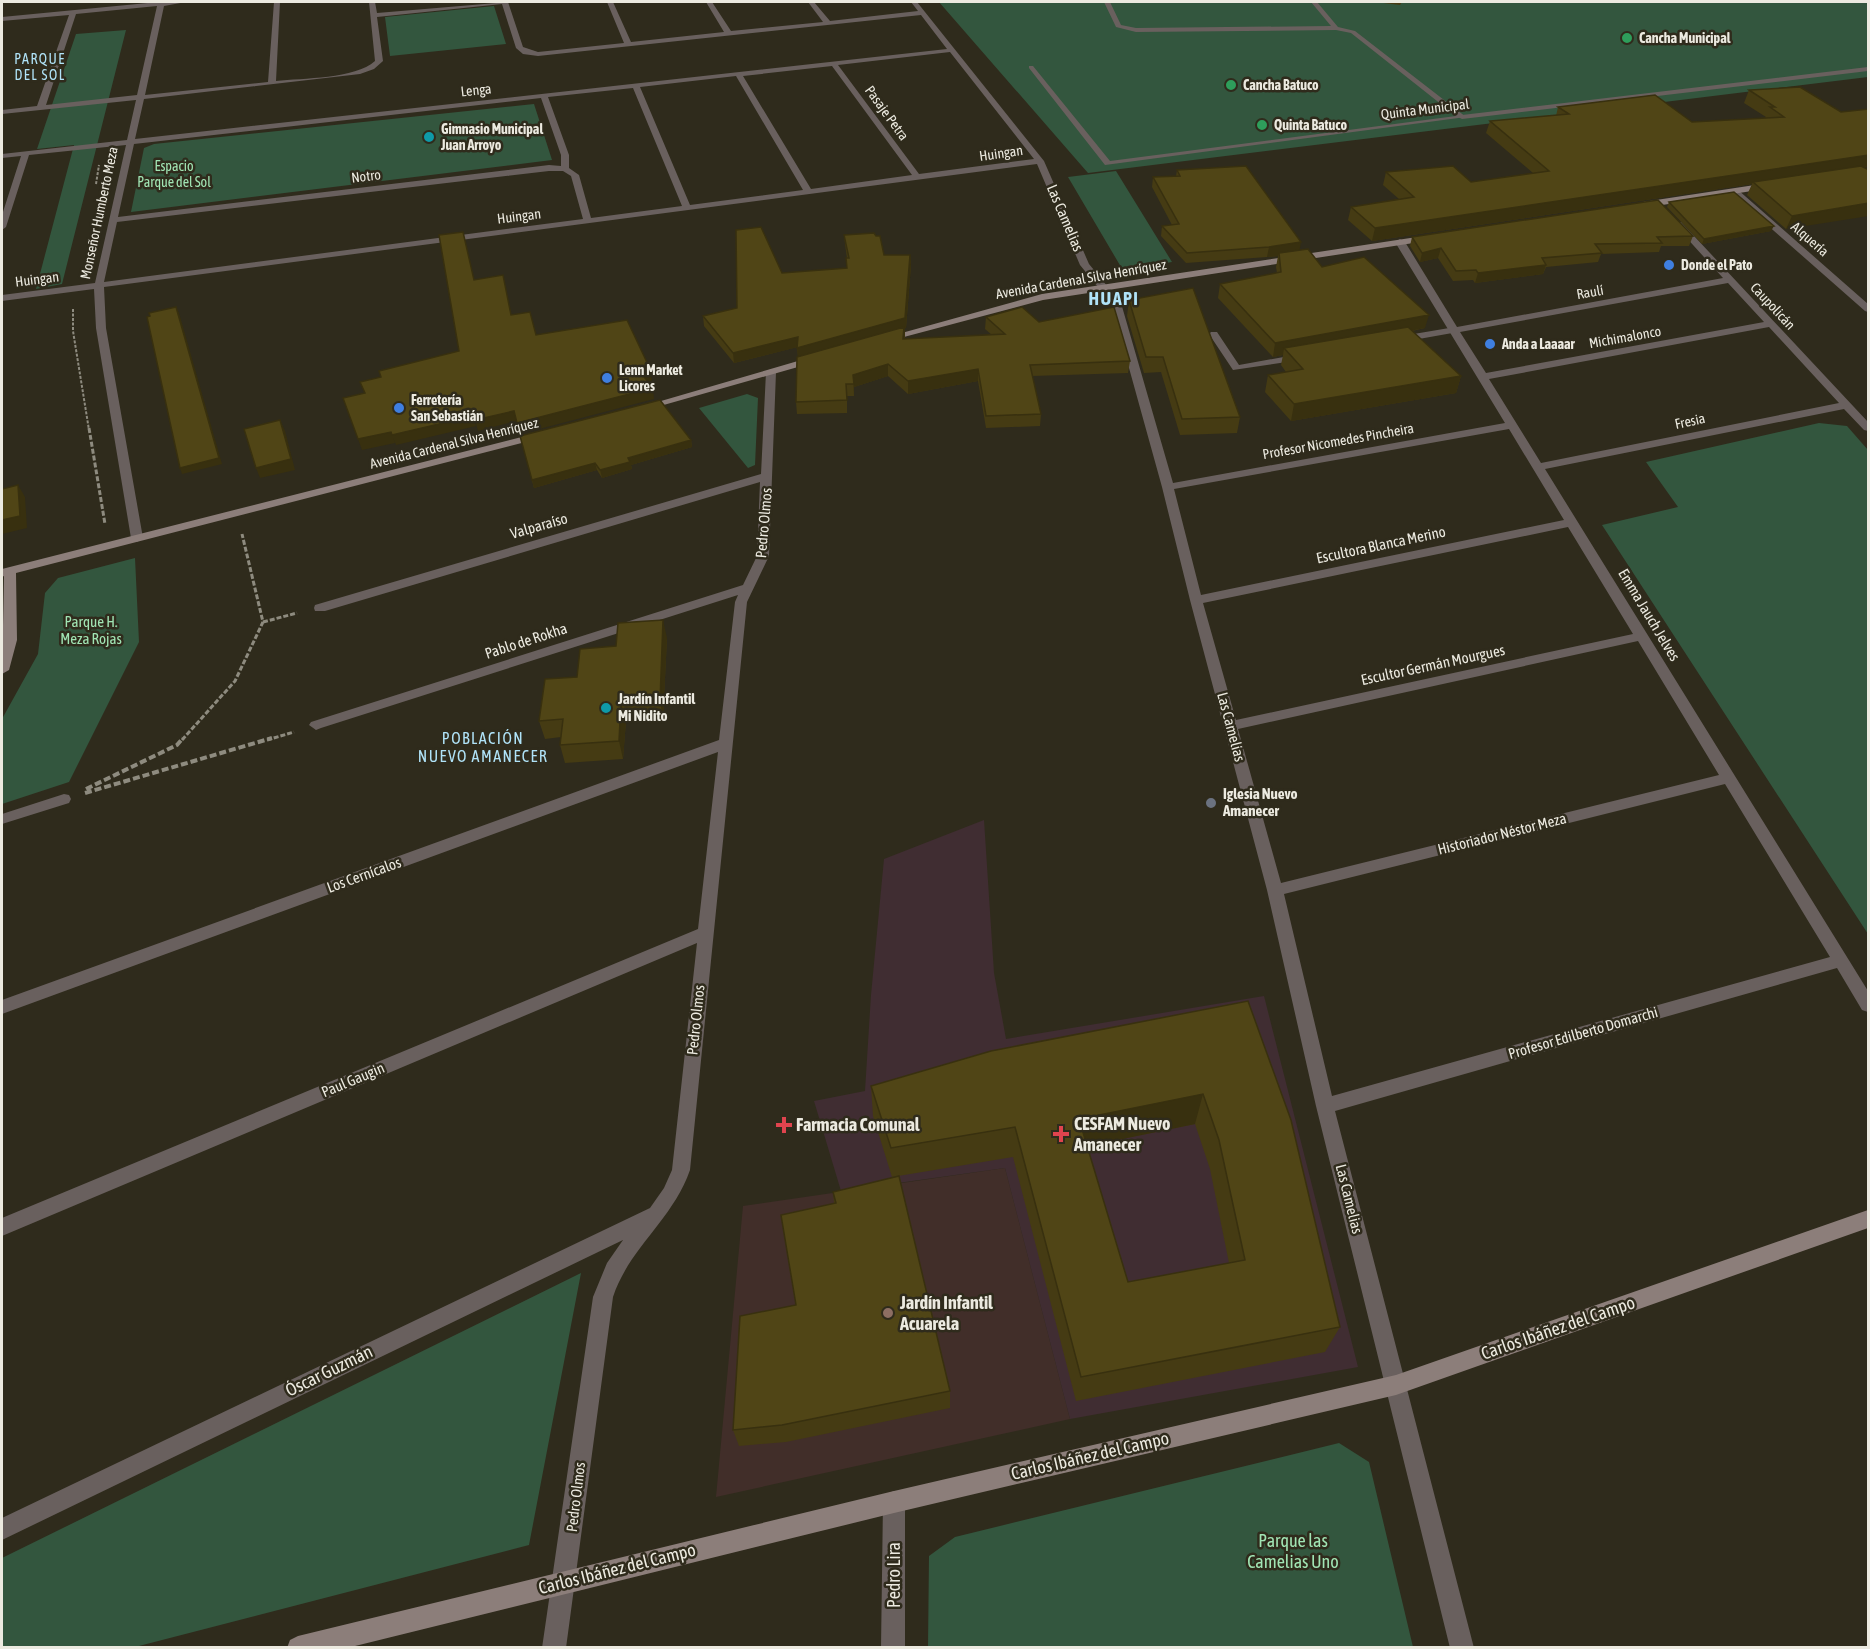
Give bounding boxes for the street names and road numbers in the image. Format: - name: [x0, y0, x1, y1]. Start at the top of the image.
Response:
- street label: Lenga: [460, 80, 492, 100]
- street label: Pasaje Petra: [862, 83, 912, 143]
- street label: Quinta Municipal: [1380, 96, 1470, 122]
- street label: Huingan: [978, 142, 1024, 164]
- street label: Monseñor Humberto Meza: [77, 145, 121, 281]
- street label: Notro: [350, 166, 382, 186]
- street label: Las Camelias: [1044, 182, 1087, 254]
- street label: Huingan: [496, 205, 542, 227]
- street label: Alquería: [1788, 219, 1832, 259]
- street label: Avenida Cardenal Silva Henríquez: [994, 256, 1168, 302]
- street label: Huingan: [14, 268, 60, 290]
- street label: Caupolicán: [1747, 279, 1799, 333]
- street label: Raulí: [1575, 282, 1605, 302]
- street label: Michimalonco: [1588, 323, 1662, 351]
- street label: Fresia: [1673, 410, 1707, 432]
- street label: Avenida Cardenal Silva Henríquez: [368, 414, 540, 472]
- street label: Profesor Nicomedes Pincheira: [1261, 420, 1415, 462]
- street label: Pedro Olmos: [752, 487, 775, 559]
- street label: Valparaíso: [508, 509, 569, 542]
- street label: Escultora Blanca Merino: [1315, 522, 1447, 567]
- street label: Emma Jauch Jelves: [1615, 566, 1684, 664]
- street label: Pablo de Rokha: [483, 619, 569, 662]
- street label: Escultor Germán Mourgues: [1359, 641, 1506, 688]
- street label: Las Camelias: [1214, 690, 1249, 763]
- street label: Historiador Néstor Meza: [1436, 809, 1568, 858]
- street label: Los Cernícalos: [324, 853, 403, 896]
- street label: Pedro Olmos: [683, 984, 708, 1056]
- street label: Profesor Edilberto Domarchi: [1506, 1003, 1660, 1062]
- street label: Paul Gaugin: [319, 1059, 387, 1100]
- street label: Las Camelias: [1333, 1162, 1366, 1235]
- street label: Carlos Ibáñez del Campo: [1478, 1291, 1638, 1364]
- street label: Óscar Guzmán: [282, 1340, 376, 1401]
- street label: Carlos Ibáñez del Campo: [1009, 1427, 1171, 1484]
- street label: Pedro Olmos: [563, 1461, 588, 1533]
- street label: Carlos Ibáñez del Campo: [536, 1539, 698, 1598]
- street label: Pedro Lira: [883, 1542, 904, 1608]

